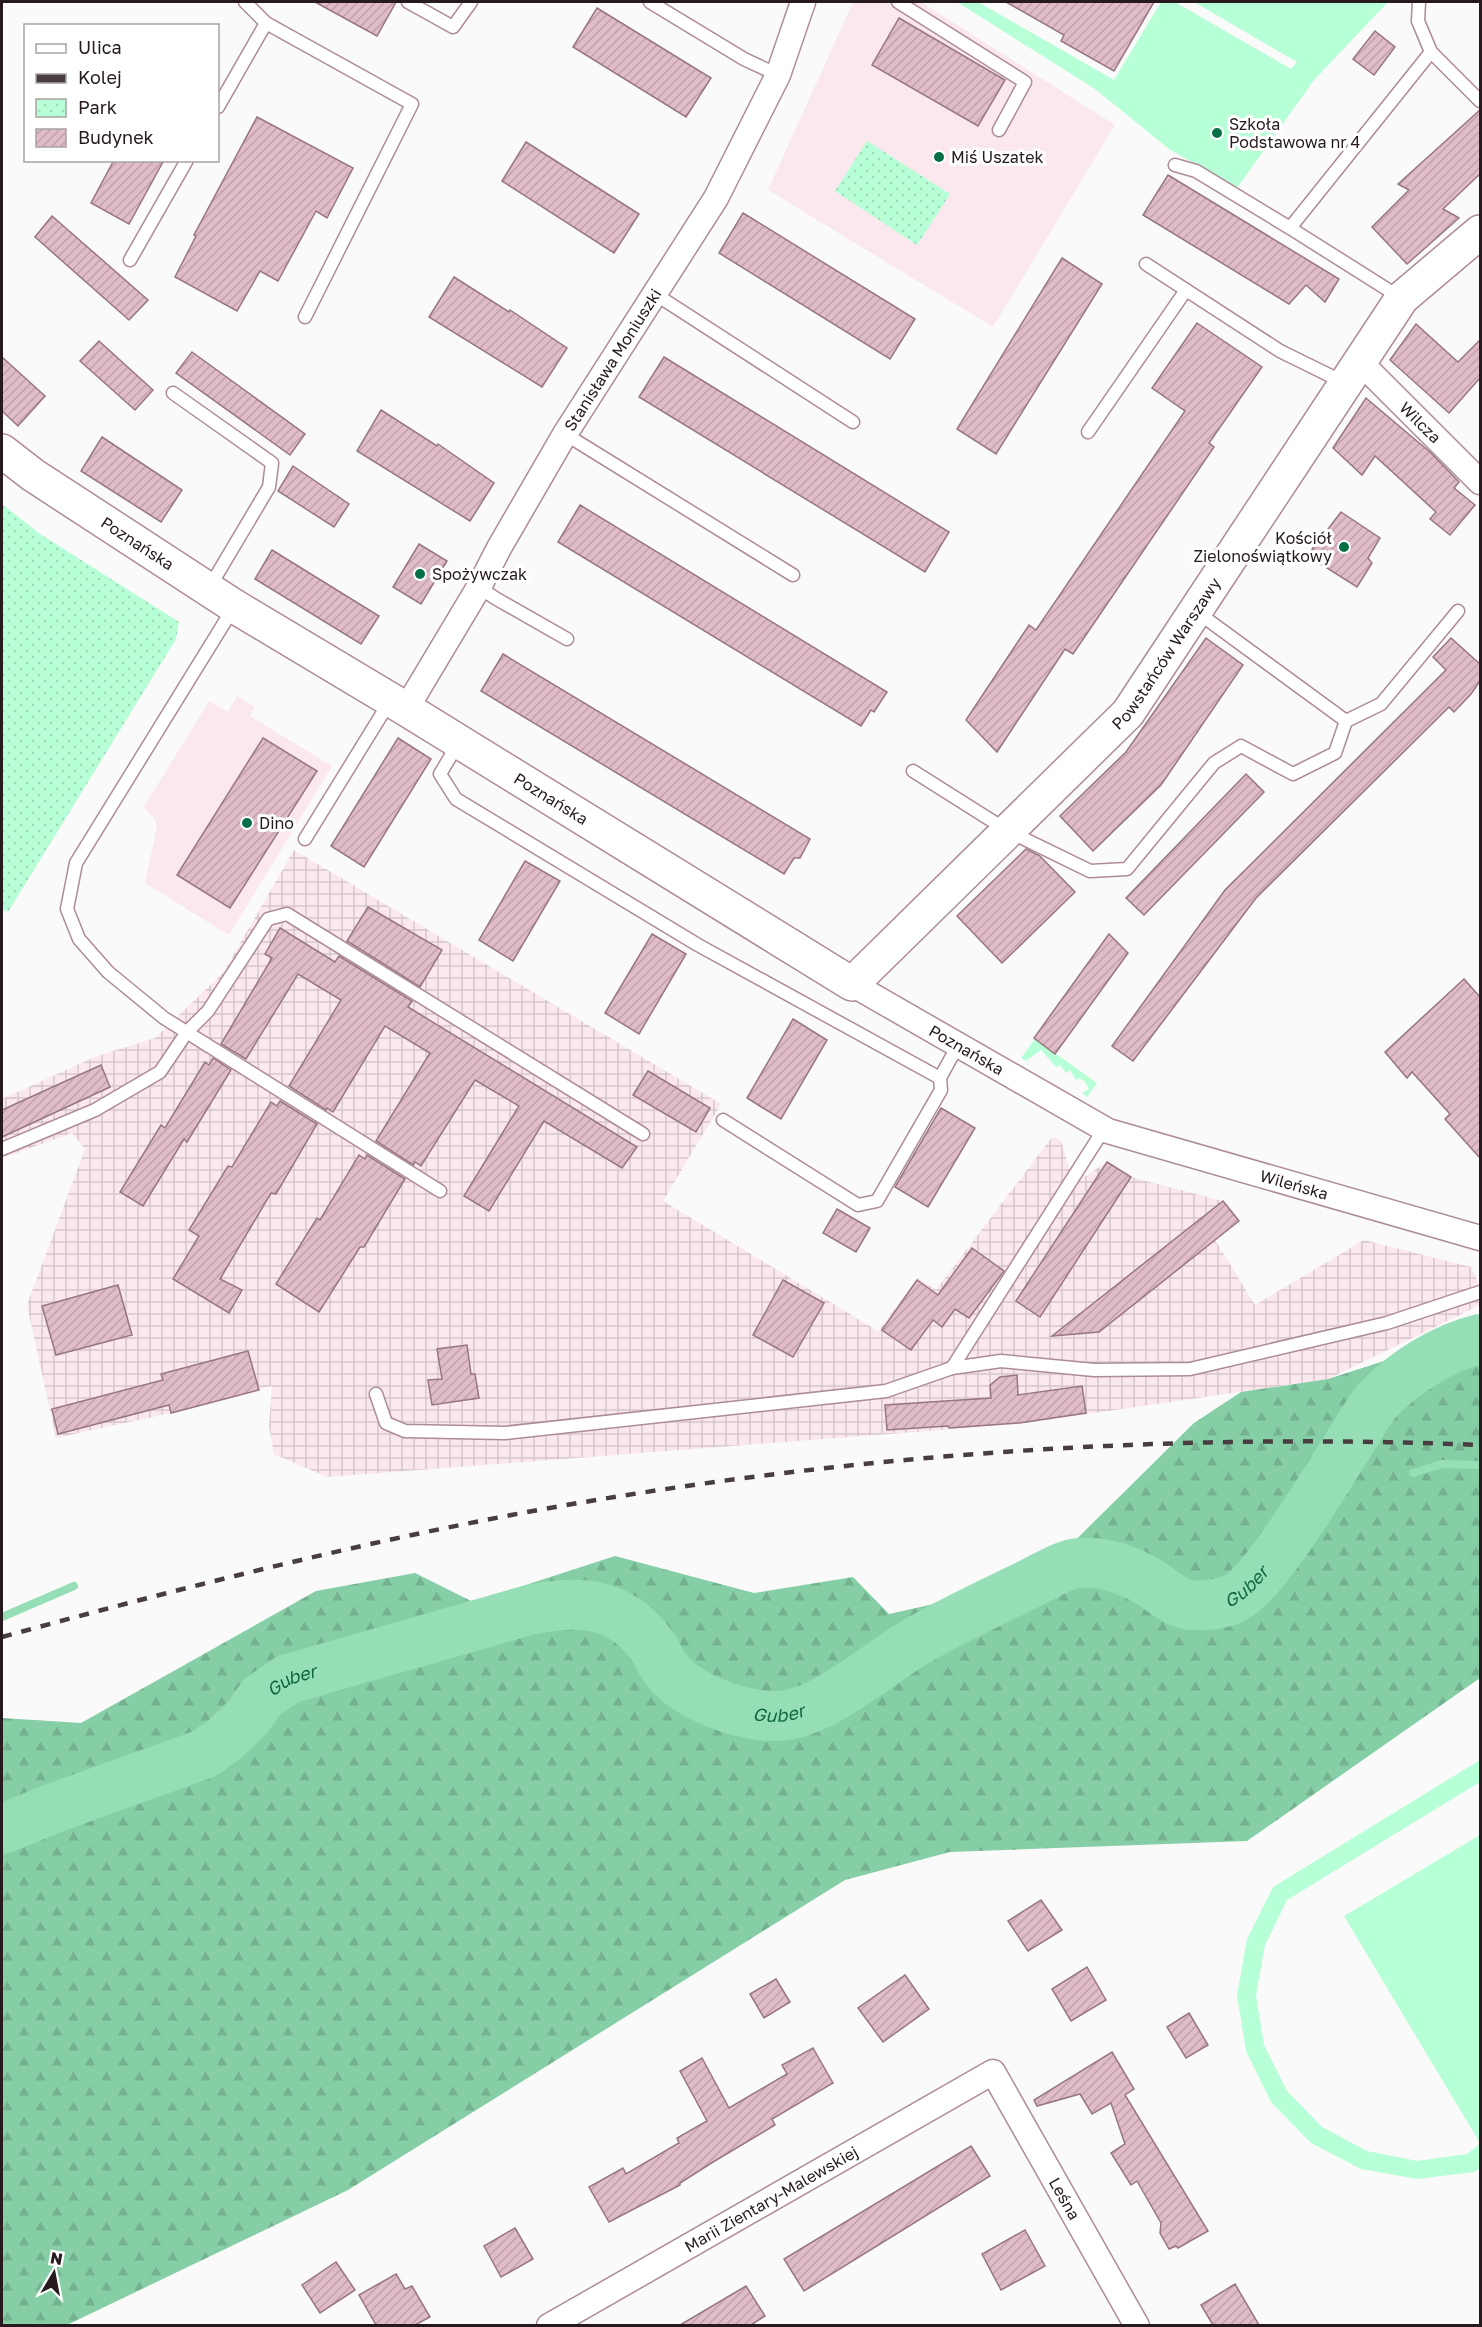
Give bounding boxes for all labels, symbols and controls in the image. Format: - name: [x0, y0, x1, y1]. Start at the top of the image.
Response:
- legend: [24, 24, 219, 162]
- text: Ulica: [78, 36, 122, 58]
- text: Kolej: [78, 66, 122, 88]
- text: Park: [78, 96, 117, 118]
- place label: Szkoła Podstawowa nr 4: [1229, 114, 1360, 152]
- text: Budynek: [78, 126, 154, 148]
- marker: Szkoła Podstawowa nr 4: [1210, 126, 1224, 140]
- place label: Miś Uszatek: [951, 147, 1043, 167]
- marker: Miś Uszatek: [932, 150, 946, 164]
- street label: Stanisława Moniuszki: [560, 285, 666, 435]
- street label: Wilcza: [1395, 397, 1445, 447]
- street label: Poznańska: [97, 512, 178, 574]
- place label: Kościół Zielonoświątkowy: [1193, 528, 1332, 566]
- marker: Kościół Zielonoświątkowy: [1337, 540, 1351, 554]
- place label: Spożywczak: [432, 564, 527, 584]
- marker: Spożywczak: [413, 567, 427, 581]
- street label: Powstańców Warszawy: [1107, 574, 1225, 734]
- street label: Poznańska: [510, 768, 592, 829]
- place label: Dino: [259, 813, 294, 833]
- marker: Dino: [240, 816, 254, 830]
- street label: Poznańska: [925, 1020, 1008, 1079]
- street label: Wileńska: [1258, 1165, 1331, 1204]
- water label: Guber: [1221, 1559, 1274, 1612]
- water label: Guber: [262, 1659, 321, 1700]
- water label: Guber: [751, 1698, 810, 1726]
- street label: Marii Zientary-Malewskiej: [681, 2141, 862, 2256]
- street label: Leśna: [1045, 2174, 1085, 2223]
- north arrow: [24, 2243, 84, 2303]
- text: N: [49, 2247, 64, 2269]

